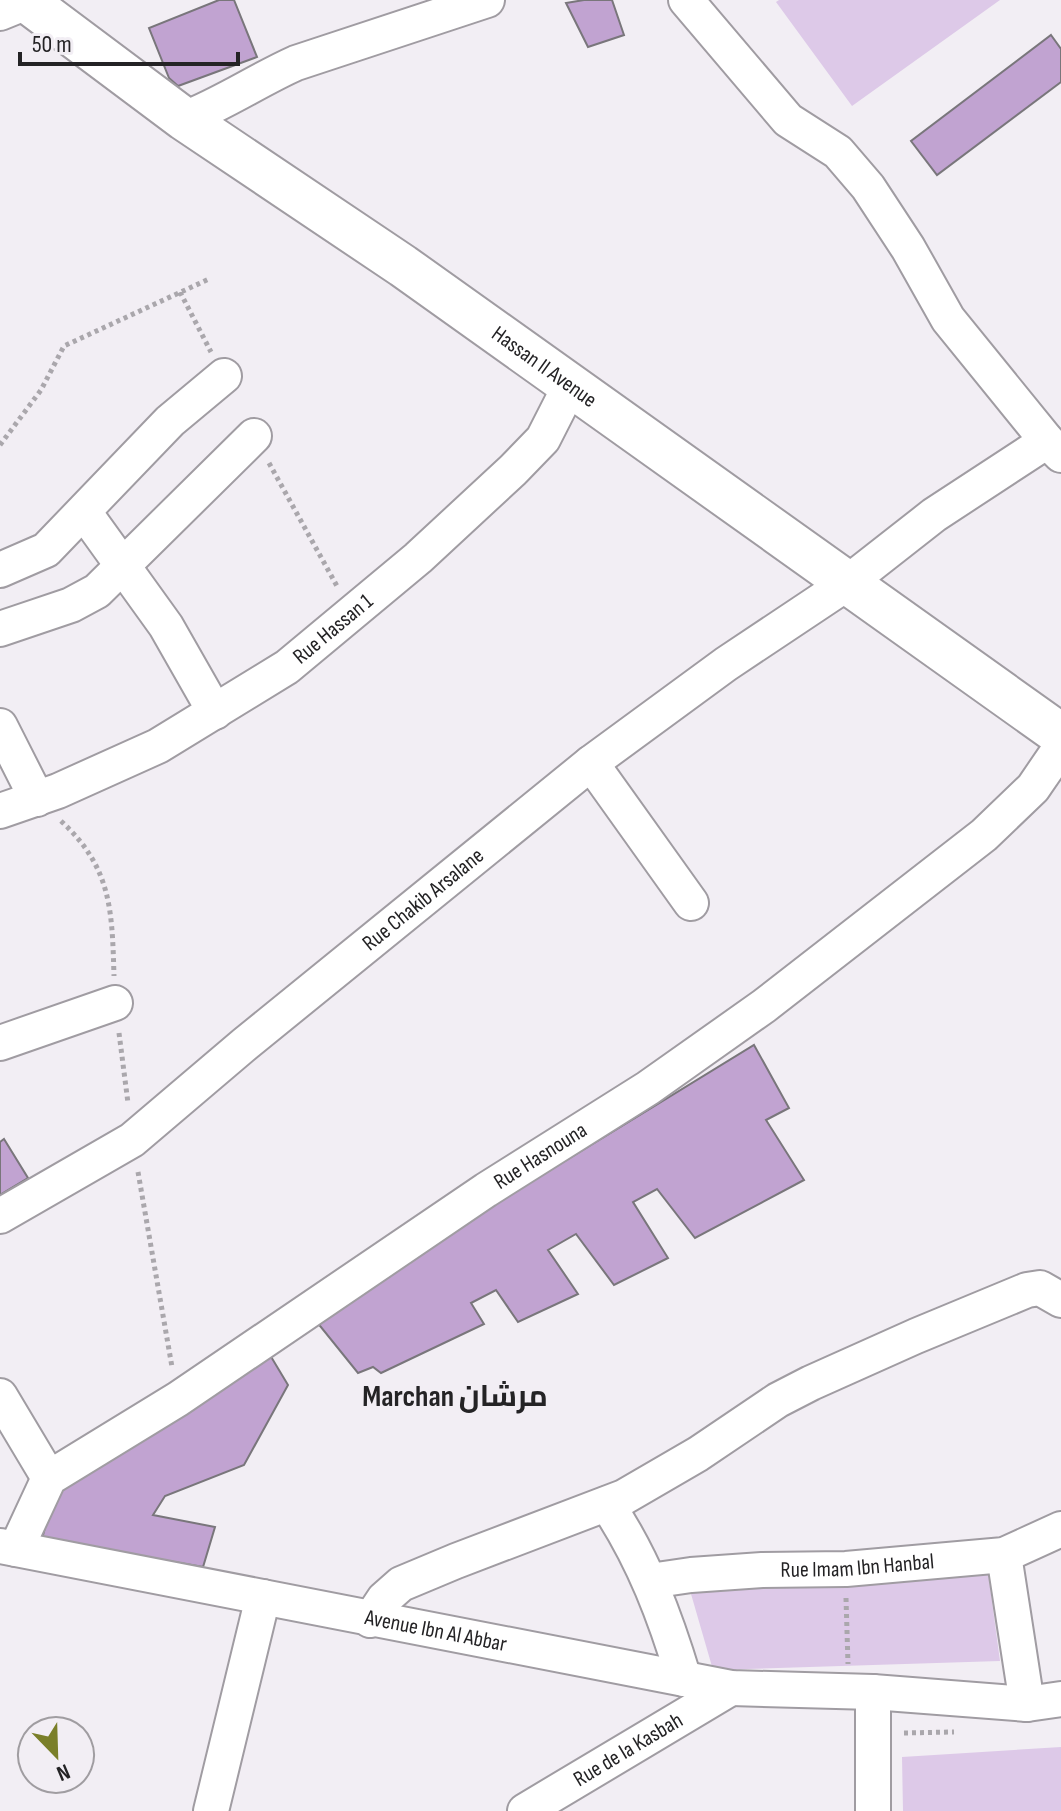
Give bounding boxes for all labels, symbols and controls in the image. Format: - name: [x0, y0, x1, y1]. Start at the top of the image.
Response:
- scale bar: [20, 16, 238, 66]
- text: 50 m: [32, 30, 72, 59]
- street label: Hassan II Avenue: [487, 320, 602, 413]
- street label: Rue Hassan 1: [287, 588, 379, 670]
- street label: Rue Chakib Arsalane: [357, 842, 489, 957]
- street label: Rue Hasnouna: [489, 1116, 592, 1195]
- district label: Marchan مرشان: [362, 1379, 548, 1415]
- street label: Rue Imam Ibn Hanbal: [780, 1548, 935, 1583]
- street label: Avenue Ibn Al Abbar: [362, 1604, 509, 1658]
- street label: Rue de la Kasbah: [568, 1706, 688, 1793]
- north arrow: [16, 1715, 96, 1795]
- text: N: [53, 1757, 74, 1787]

